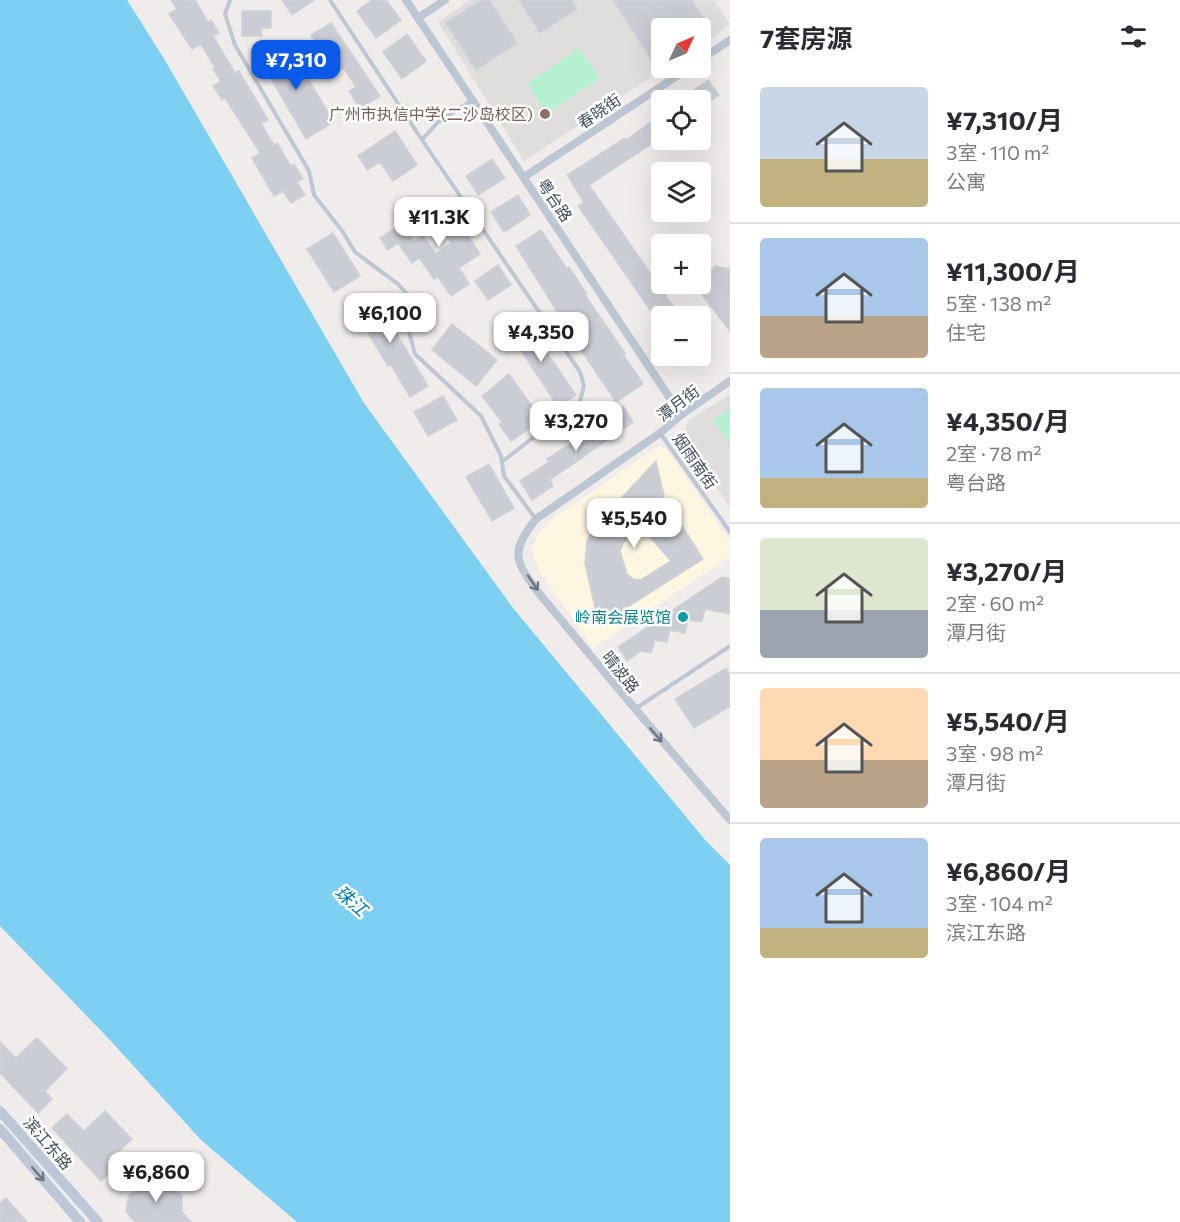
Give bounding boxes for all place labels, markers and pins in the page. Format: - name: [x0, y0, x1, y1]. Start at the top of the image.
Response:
- pin: ¥7,310: [247, 40, 345, 91]
- place label: 广州市执信中学(二沙岛校区): [329, 104, 533, 123]
- marker: 广州市执信中学(二沙岛校区): [538, 107, 552, 121]
- pin: ¥11.3K: [390, 197, 488, 248]
- pin: ¥6,100: [341, 293, 439, 344]
- pin: ¥4,350: [492, 312, 590, 363]
- pin: ¥3,270: [527, 401, 625, 452]
- pin: ¥5,540: [585, 498, 683, 549]
- place label: 岭南会展览馆: [575, 607, 671, 626]
- marker: 岭南会展览馆: [676, 610, 690, 624]
- pin: ¥6,860: [107, 1152, 205, 1203]

